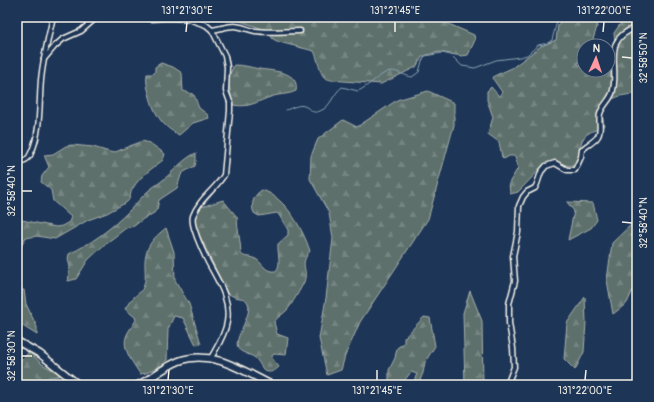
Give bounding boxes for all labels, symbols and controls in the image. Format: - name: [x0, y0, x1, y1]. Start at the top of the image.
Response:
- text: 131°21'30"E: [162, 5, 212, 17]
- text: 131°21'45"E: [370, 5, 420, 17]
- text: 131°22'00"E: [577, 5, 631, 17]
- text: 32°58'50"N: [638, 32, 650, 84]
- north arrow: [576, 38, 616, 78]
- text: N: [592, 42, 601, 55]
- text: 32°58'40"N: [6, 165, 18, 217]
- text: 32°58'40"N: [638, 197, 650, 249]
- text: 32°58'30"N: [6, 330, 18, 382]
- text: 131°21'30"E: [143, 385, 193, 397]
- text: 131°21'45"E: [352, 385, 402, 397]
- text: 131°22'00"E: [558, 385, 612, 397]

